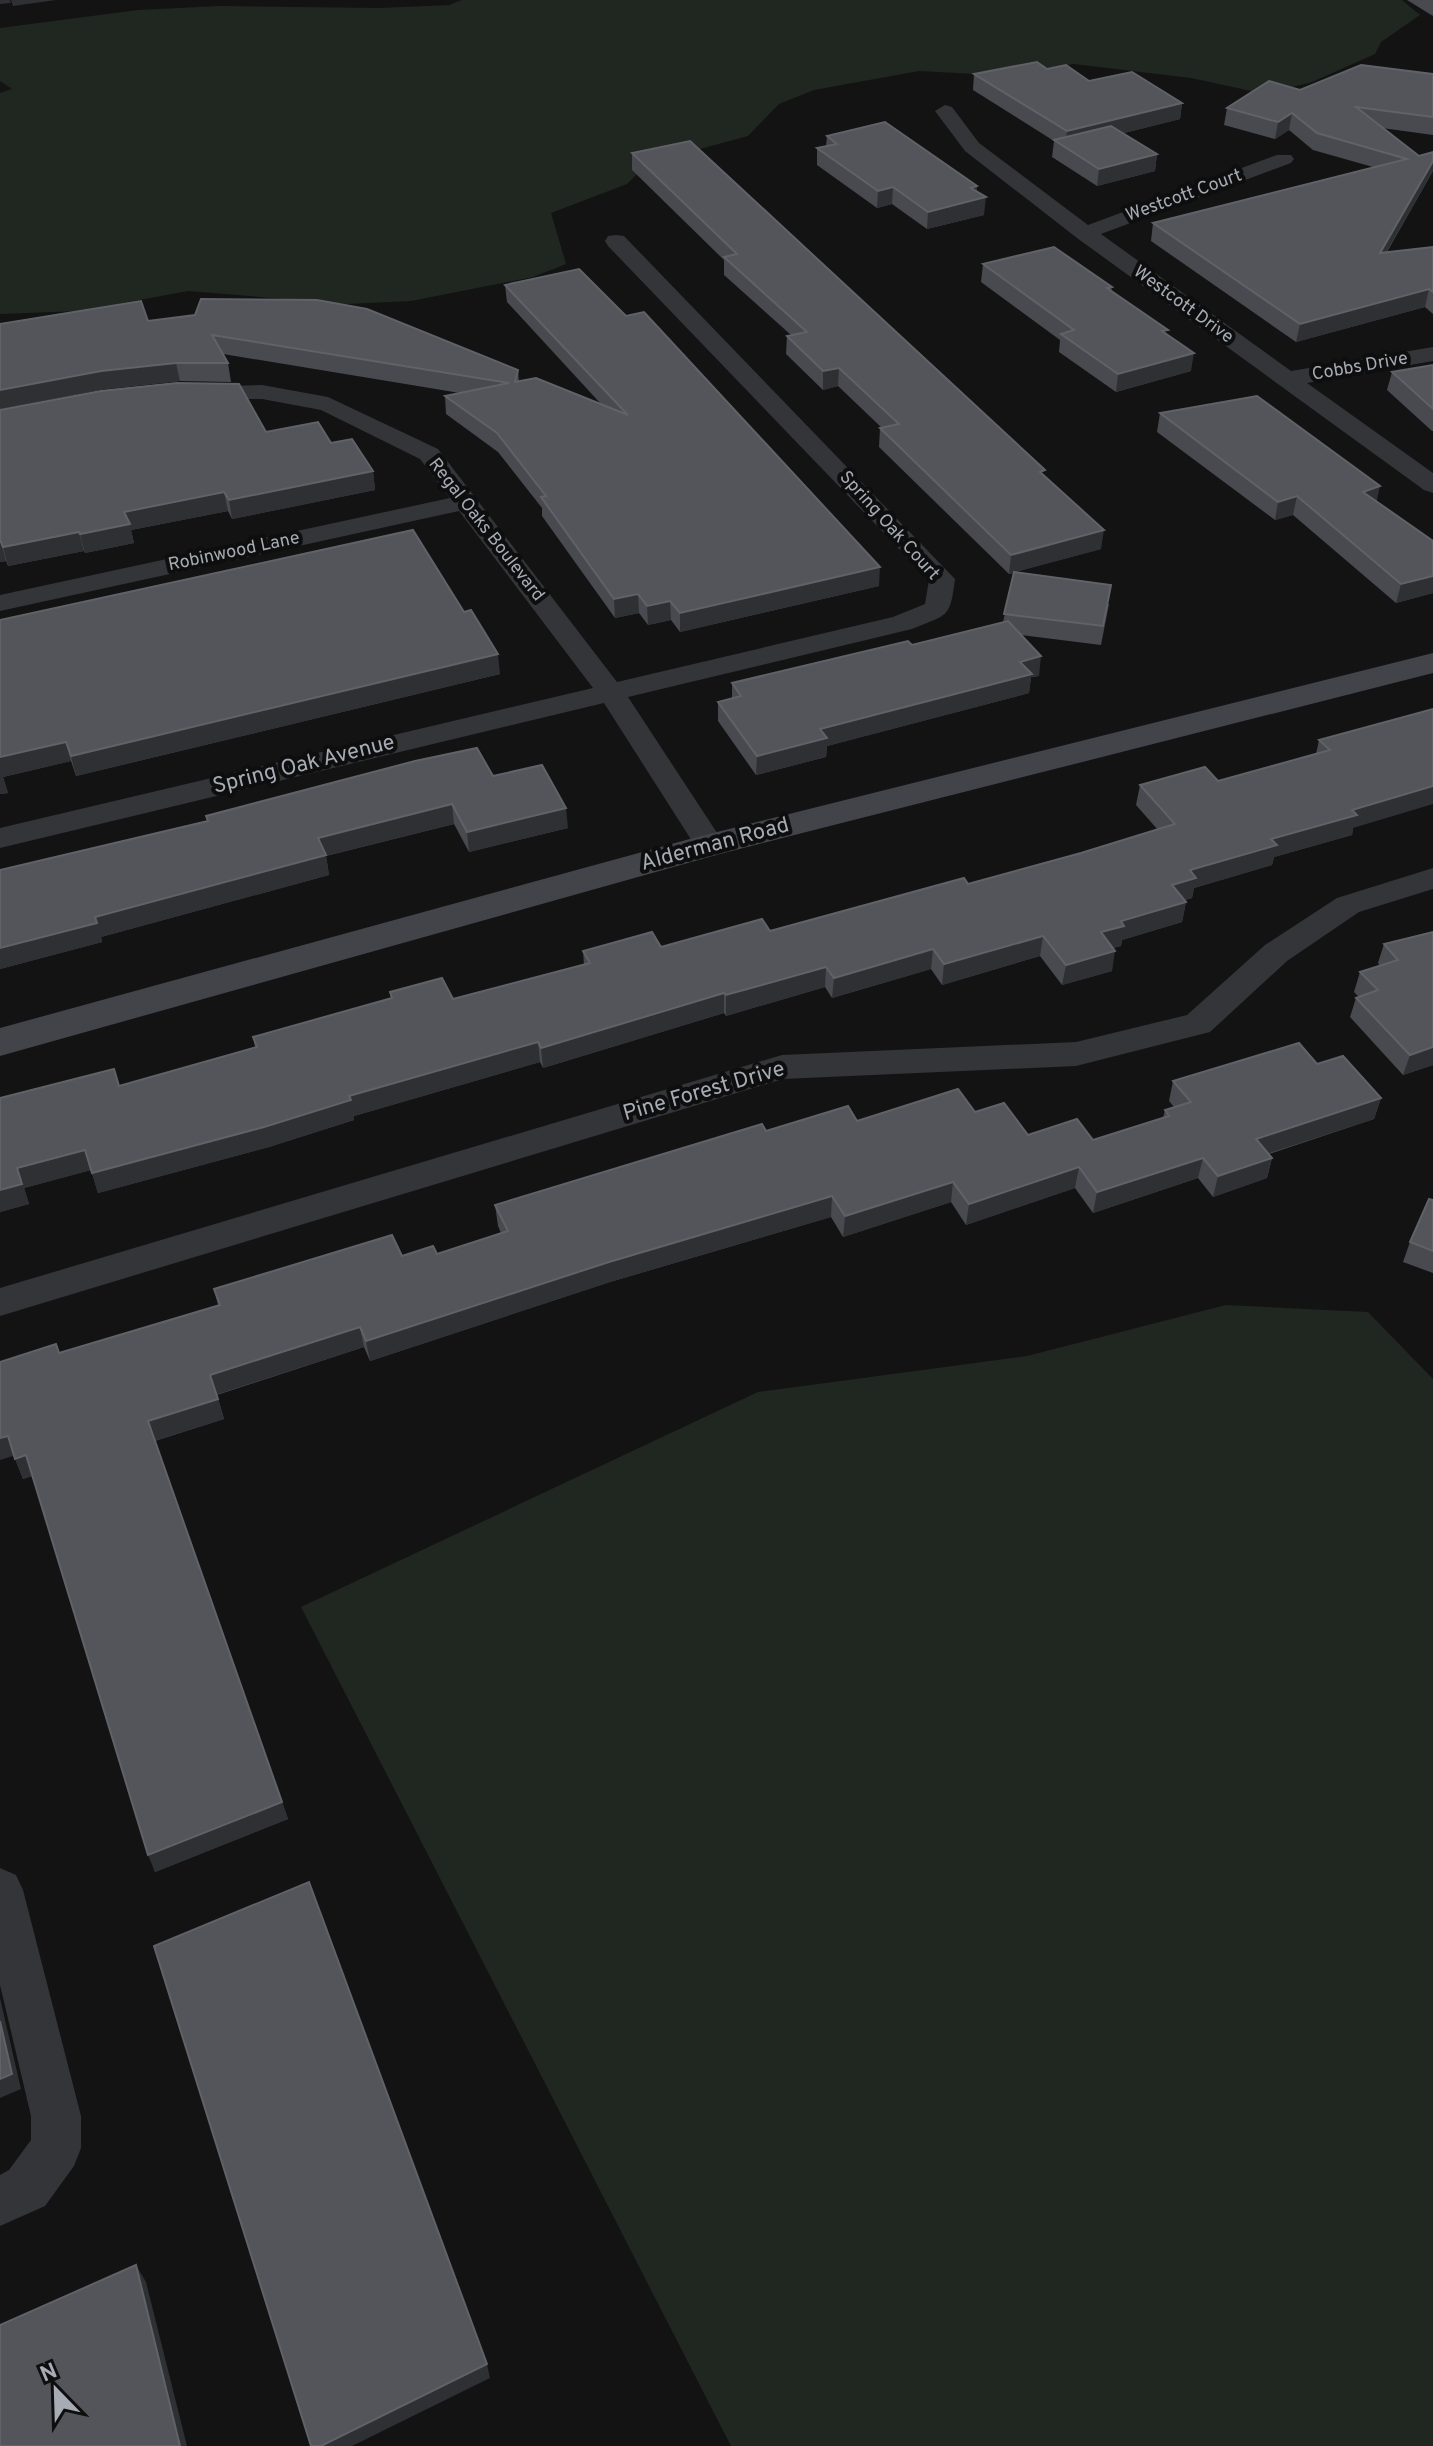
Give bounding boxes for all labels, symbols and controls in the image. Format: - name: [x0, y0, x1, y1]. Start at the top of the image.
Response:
- street label: Westcott Court: [1123, 164, 1245, 228]
- street label: Westcott Drive: [1128, 261, 1238, 349]
- street label: Cobbs Drive: [1310, 347, 1410, 387]
- street label: Regal Oaks Boulevard: [423, 454, 549, 606]
- street label: Spring Oak Court: [834, 467, 944, 585]
- street label: Robinwood Lane: [166, 527, 302, 577]
- street label: Spring Oak Avenue: [210, 729, 398, 801]
- street label: Alderman Road: [638, 812, 792, 878]
- street label: Pine Forest Drive: [620, 1056, 788, 1128]
- north arrow: [16, 2350, 96, 2430]
- text: N: [37, 2358, 62, 2389]

